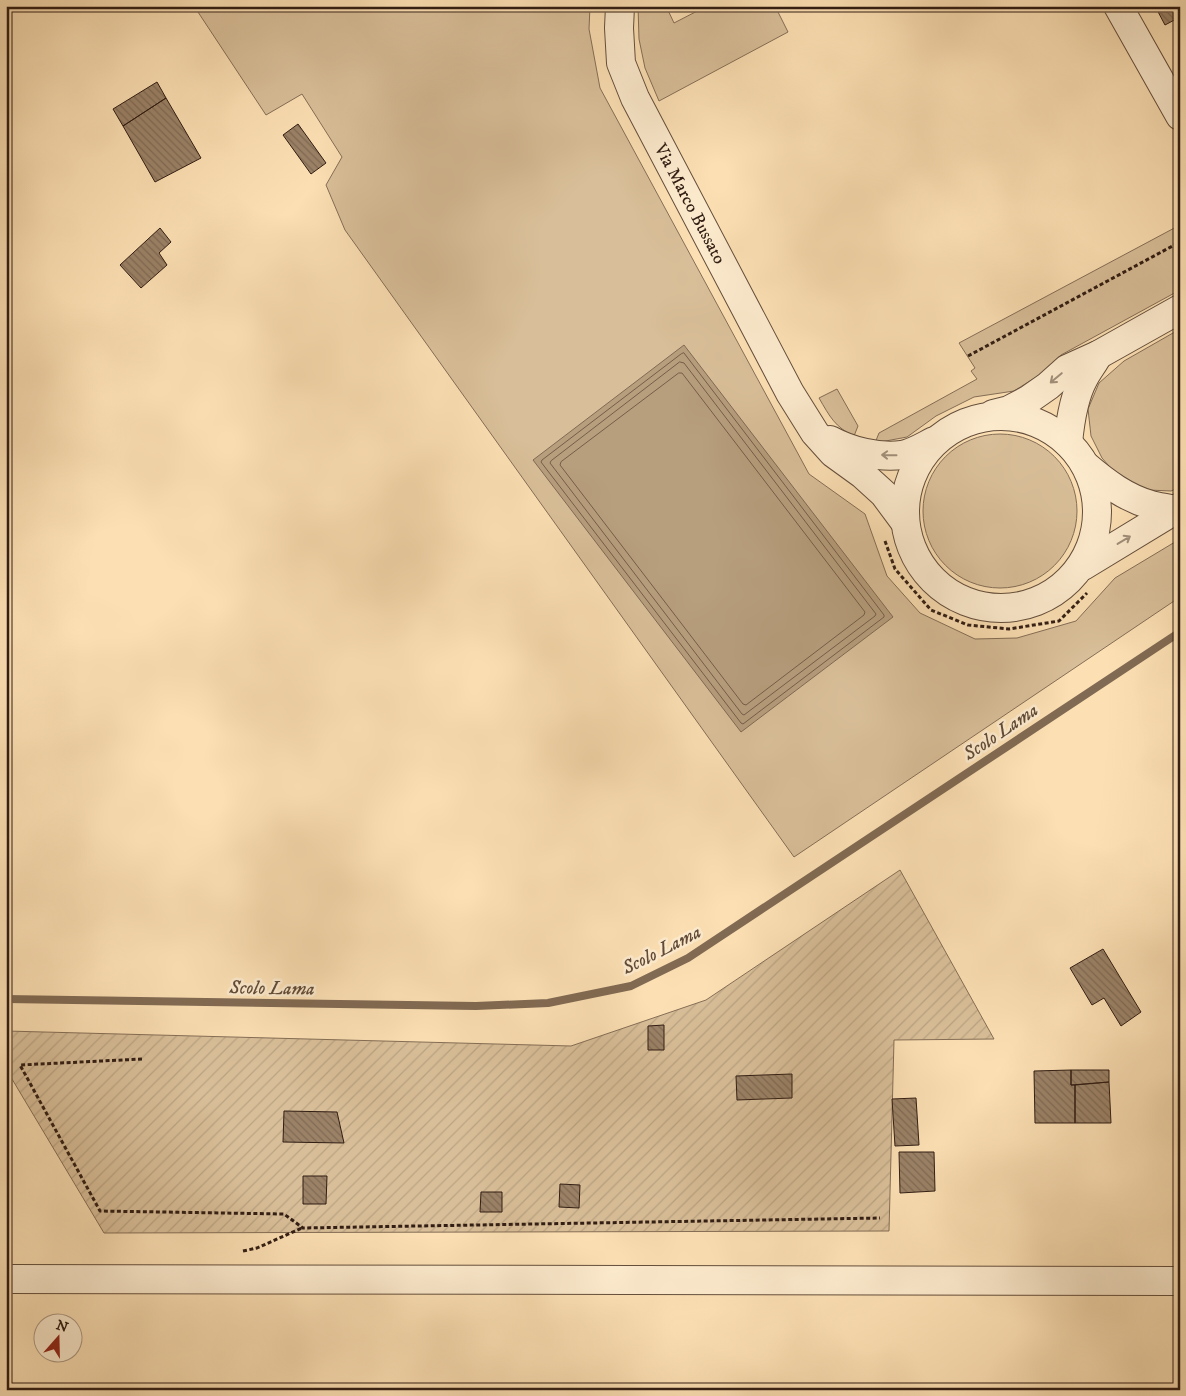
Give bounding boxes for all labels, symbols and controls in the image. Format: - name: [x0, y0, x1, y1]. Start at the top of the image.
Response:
- street label: Via Marco Bussato: [648, 139, 730, 268]
- one-way arrow: [1050, 373, 1063, 384]
- one-way arrow: [881, 450, 898, 460]
- one-way arrow: [1117, 535, 1131, 545]
- water label: Scolo Lama: [958, 699, 1043, 766]
- water label: Scolo Lama: [618, 921, 705, 980]
- water label: Scolo Lama: [228, 976, 315, 1001]
- north arrow: [32, 1314, 82, 1364]
- text: N: [54, 1316, 71, 1337]

